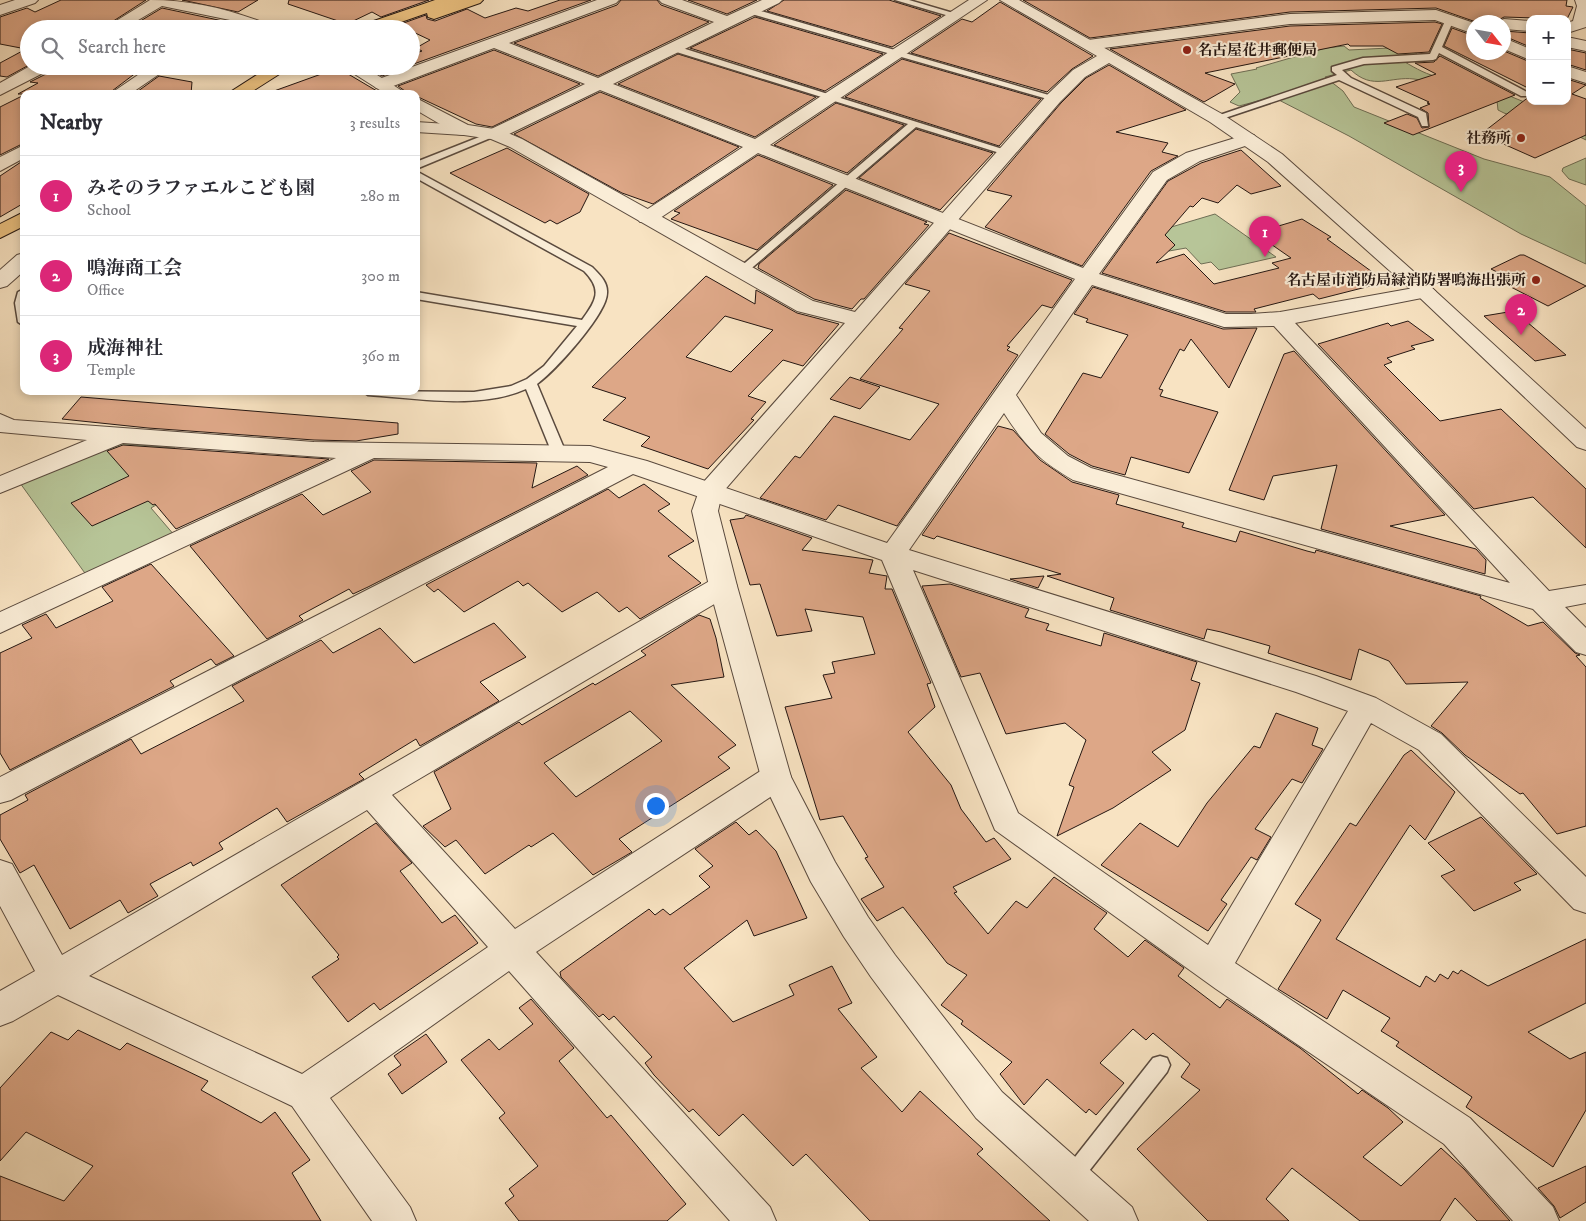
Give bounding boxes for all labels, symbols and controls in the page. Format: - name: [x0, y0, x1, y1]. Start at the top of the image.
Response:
- north arrow: [1466, 15, 1511, 60]
- map controls: [1526, 15, 1571, 105]
- button: +: [1526, 15, 1571, 60]
- search box: [20, 20, 420, 75]
- icon: search: [38, 34, 66, 62]
- text: Search here: [78, 36, 166, 59]
- place label: 名古屋花井郵便局: [1197, 41, 1317, 60]
- marker: 名古屋花井郵便局: [1181, 44, 1193, 56]
- button: −: [1526, 60, 1571, 105]
- text: Nearby: [40, 110, 102, 136]
- text: 3 results: [350, 113, 400, 133]
- place label: 社務所: [1466, 129, 1511, 148]
- marker: 社務所: [1515, 132, 1527, 144]
- pin: 3: [1445, 151, 1477, 192]
- text: みそのラファエルこども園: [87, 177, 315, 200]
- text: 1: [53, 186, 59, 206]
- text: 280 m: [360, 186, 400, 206]
- text: School: [87, 200, 131, 220]
- pin: 1: [1249, 216, 1281, 257]
- text: 鳴海商工会: [87, 257, 182, 280]
- text: 2: [52, 266, 60, 286]
- text: 300 m: [361, 266, 400, 286]
- place label: 名古屋市消防局緑消防署鳴海出張所: [1286, 271, 1526, 290]
- marker: 名古屋市消防局緑消防署鳴海出張所: [1530, 274, 1542, 286]
- text: Office: [87, 280, 124, 300]
- pin: 2: [1505, 294, 1537, 335]
- text: 成海神社: [87, 337, 163, 360]
- text: 3: [53, 346, 59, 366]
- text: 360 m: [362, 346, 400, 366]
- text: Temple: [87, 360, 135, 380]
- your location: [643, 793, 669, 819]

